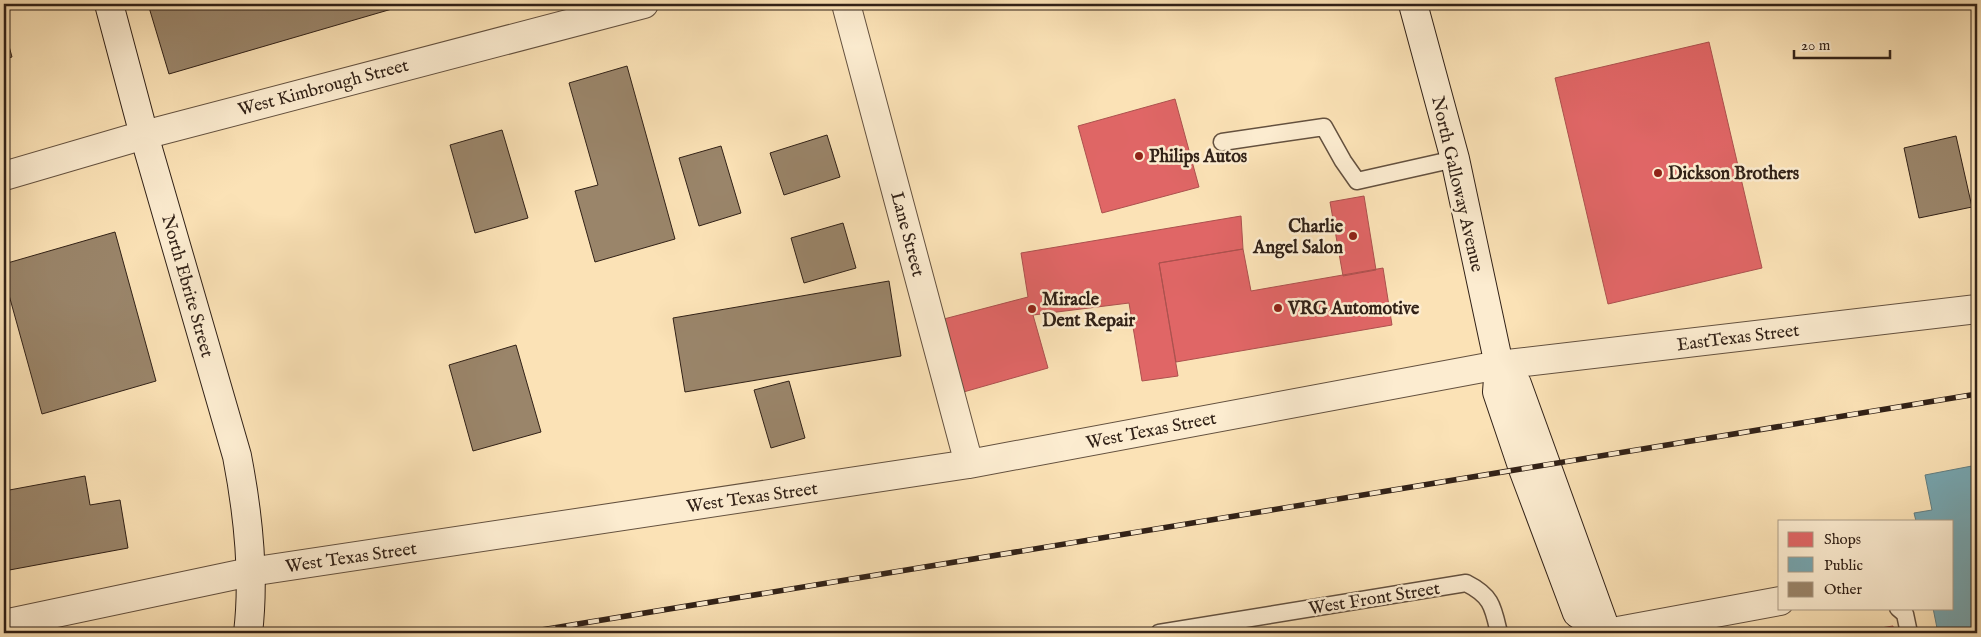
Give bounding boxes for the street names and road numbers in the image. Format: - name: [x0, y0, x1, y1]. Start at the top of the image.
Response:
- street label: West Kimbrough Street: [236, 55, 411, 122]
- street label: North Galloway Avenue: [1425, 94, 1488, 274]
- street label: Lane Street: [884, 189, 929, 279]
- street label: North Ebrite Street: [155, 212, 218, 360]
- street label: EastTexas Street: [1676, 320, 1801, 357]
- street label: West Texas Street: [1084, 408, 1218, 455]
- street label: West Texas Street: [685, 478, 819, 519]
- street label: West Texas Street: [284, 538, 418, 579]
- street label: West Front Street: [1307, 578, 1442, 621]

